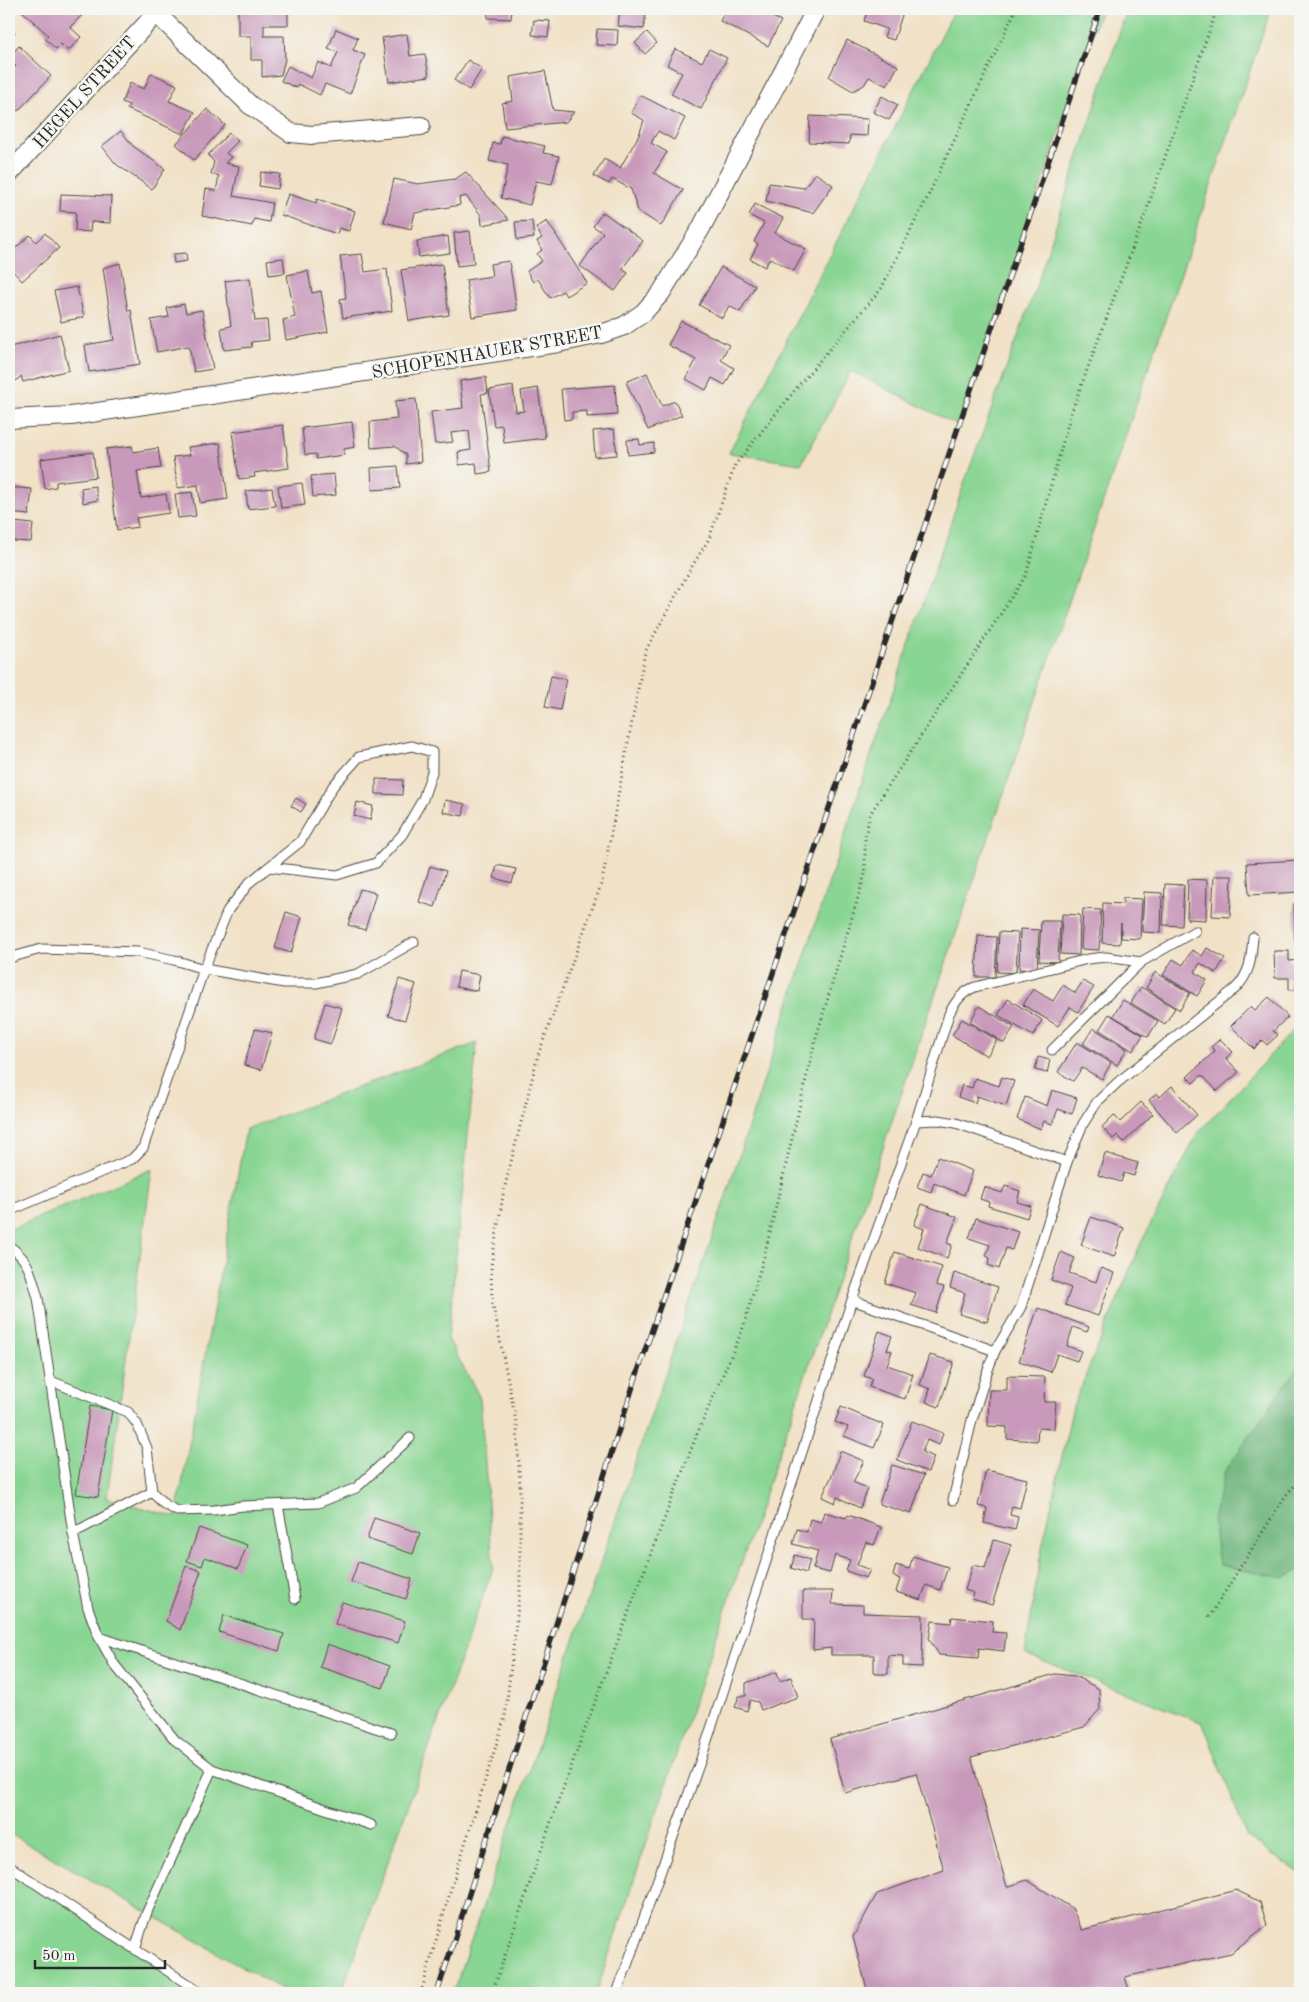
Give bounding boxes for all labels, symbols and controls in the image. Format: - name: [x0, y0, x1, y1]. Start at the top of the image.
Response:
- street label: HEGEL STREET: [30, 33, 140, 152]
- street label: SCHOPENHAUER STREET: [370, 324, 604, 382]
- scale bar: [35, 1937, 165, 1969]
- text: 50 m: [42, 1949, 76, 1964]

